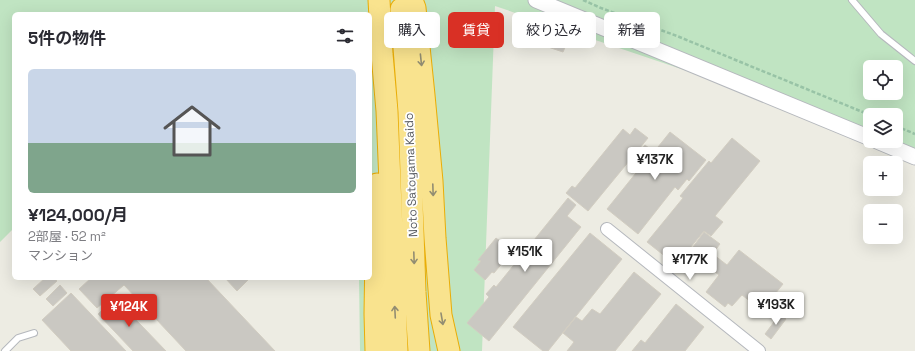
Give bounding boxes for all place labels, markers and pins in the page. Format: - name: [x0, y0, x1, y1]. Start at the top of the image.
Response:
- pin: ¥137K: [627, 147, 683, 181]
- pin: ¥151K: [497, 239, 553, 273]
- pin: ¥177K: [662, 247, 718, 281]
- pin: ¥193K: [748, 292, 804, 326]
- pin: ¥124K: [101, 294, 157, 328]

